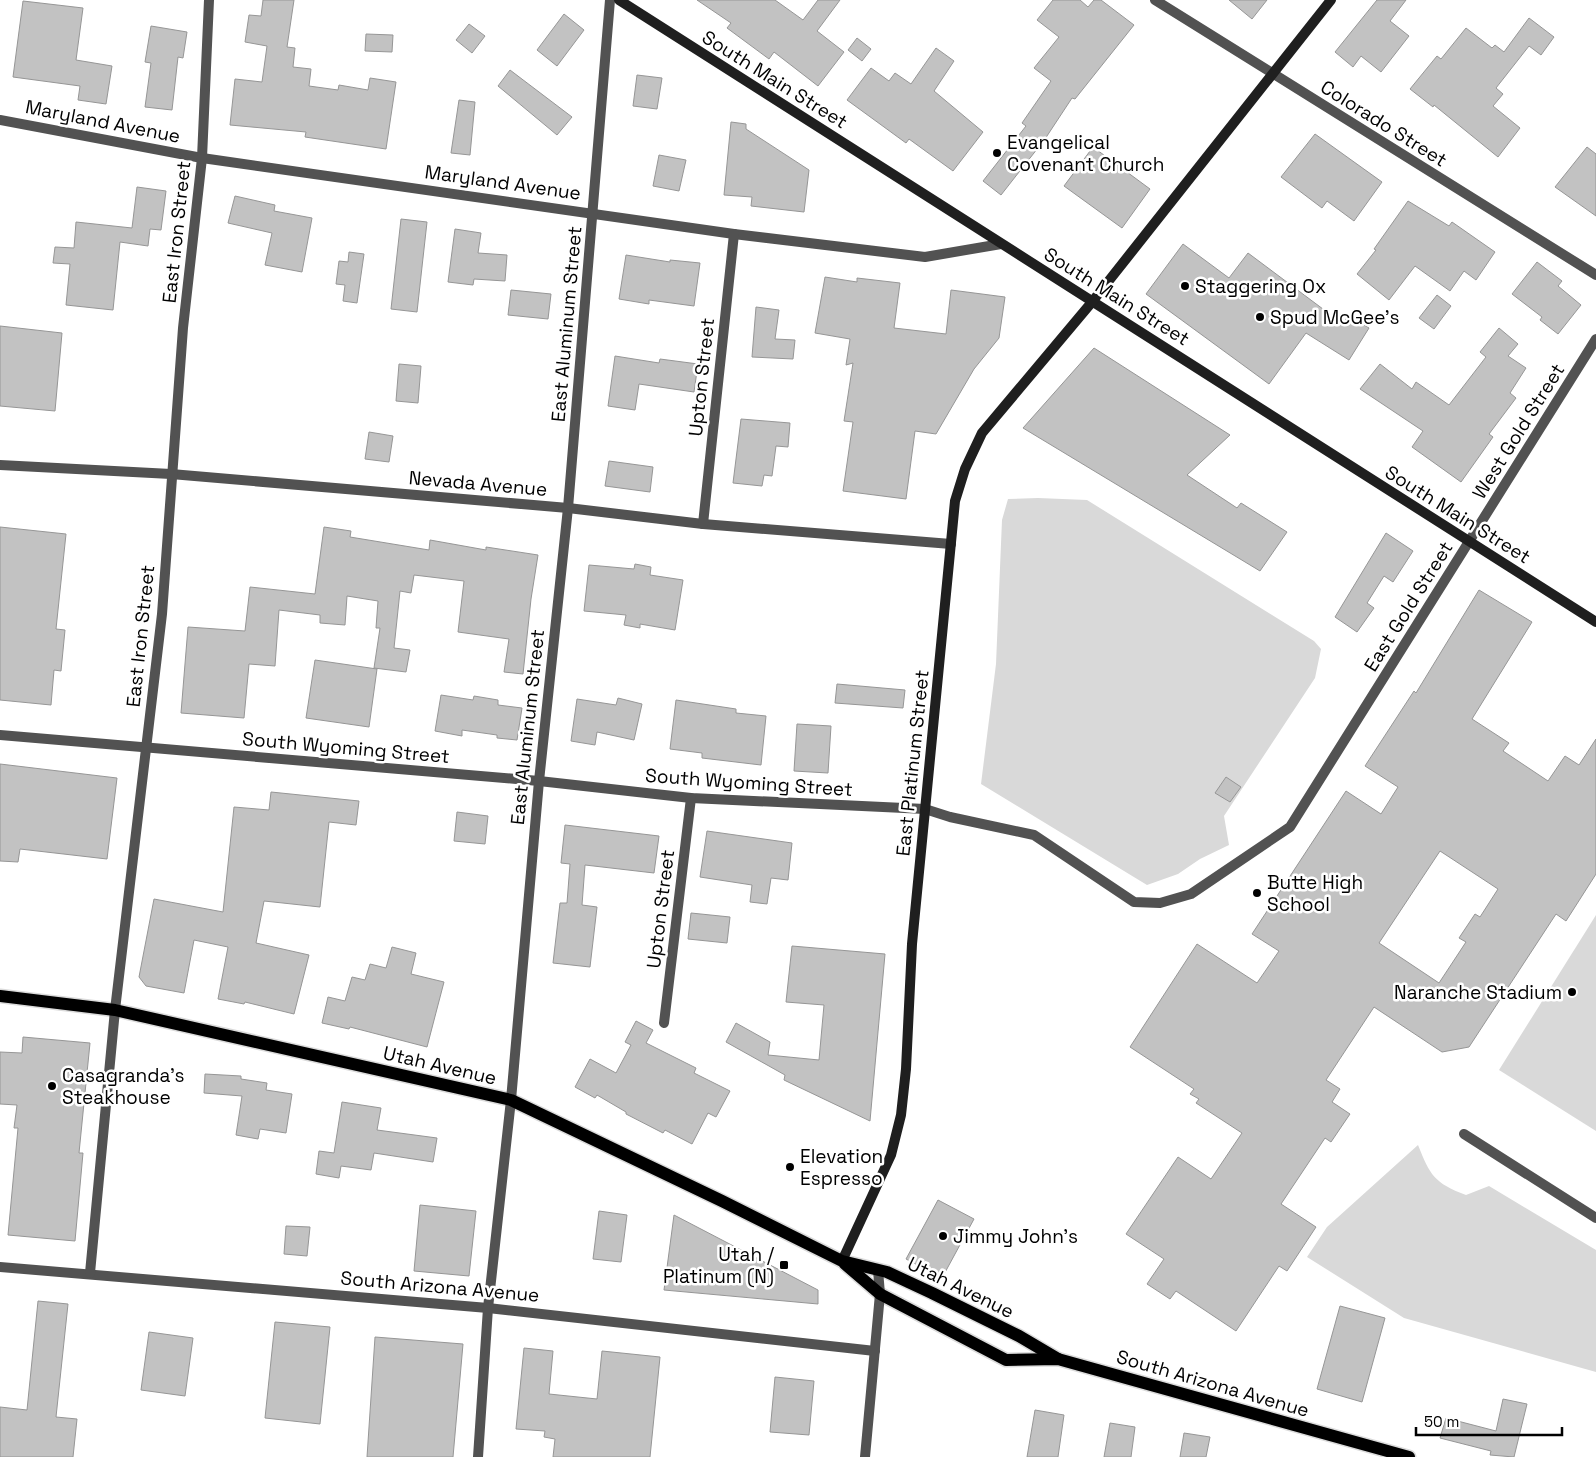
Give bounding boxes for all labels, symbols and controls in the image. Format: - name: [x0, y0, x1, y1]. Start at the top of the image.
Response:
- street label: South Main Street: [697, 25, 852, 134]
- street label: Colorado Street: [1316, 74, 1452, 172]
- street label: Maryland Avenue: [23, 94, 183, 149]
- place label: Evangelical Covenant Church: [1007, 130, 1164, 177]
- marker: Evangelical Covenant Church: [991, 147, 1003, 159]
- street label: Maryland Avenue: [423, 159, 583, 206]
- street label: East Iron Street: [157, 160, 196, 304]
- street label: East Aluminum Street: [545, 225, 588, 423]
- street label: South Main Street: [1039, 242, 1194, 351]
- place label: Staggering Ox: [1195, 274, 1326, 299]
- marker: Staggering Ox: [1179, 280, 1191, 292]
- place label: Spud McGee's: [1270, 305, 1400, 330]
- marker: Spud McGee's: [1254, 311, 1266, 323]
- street label: Upton Street: [683, 316, 720, 438]
- street label: West Gold Street: [1467, 359, 1570, 504]
- street label: South Main Street: [1380, 460, 1535, 569]
- street label: Nevada Avenue: [408, 465, 548, 502]
- street label: East Gold Street: [1358, 536, 1459, 676]
- street label: East Iron Street: [121, 564, 160, 708]
- street label: East Aluminum Street: [505, 628, 550, 826]
- street label: East Platinum Street: [890, 669, 935, 857]
- street label: South Wyoming Street: [241, 726, 451, 769]
- street label: South Wyoming Street: [644, 763, 854, 802]
- street label: Upton Street: [641, 848, 680, 970]
- place label: Butte High School: [1267, 870, 1363, 917]
- marker: Butte High School: [1251, 887, 1263, 899]
- place label: Naranche Stadium: [1394, 980, 1562, 1005]
- marker: Naranche Stadium: [1566, 986, 1578, 998]
- street label: Utah Avenue: [381, 1040, 499, 1091]
- place label: Casagranda's Steakhouse: [62, 1063, 185, 1110]
- marker: Casagranda's Steakhouse: [46, 1080, 58, 1092]
- place label: Elevation Espresso: [800, 1144, 883, 1191]
- marker: Elevation Espresso: [784, 1161, 796, 1173]
- place label: Jimmy John's: [953, 1224, 1078, 1249]
- marker: Jimmy John's: [937, 1230, 949, 1242]
- place label: Utah / Platinum (N): [663, 1242, 775, 1289]
- street label: Utah Avenue: [903, 1251, 1018, 1324]
- marker: Utah / Platinum (N): [778, 1259, 790, 1271]
- street label: South Arizona Avenue: [340, 1265, 540, 1308]
- street label: South Arizona Avenue: [1114, 1344, 1312, 1423]
- scale bar: [1416, 1404, 1562, 1436]
- text: 50 m: [1424, 1412, 1459, 1431]

